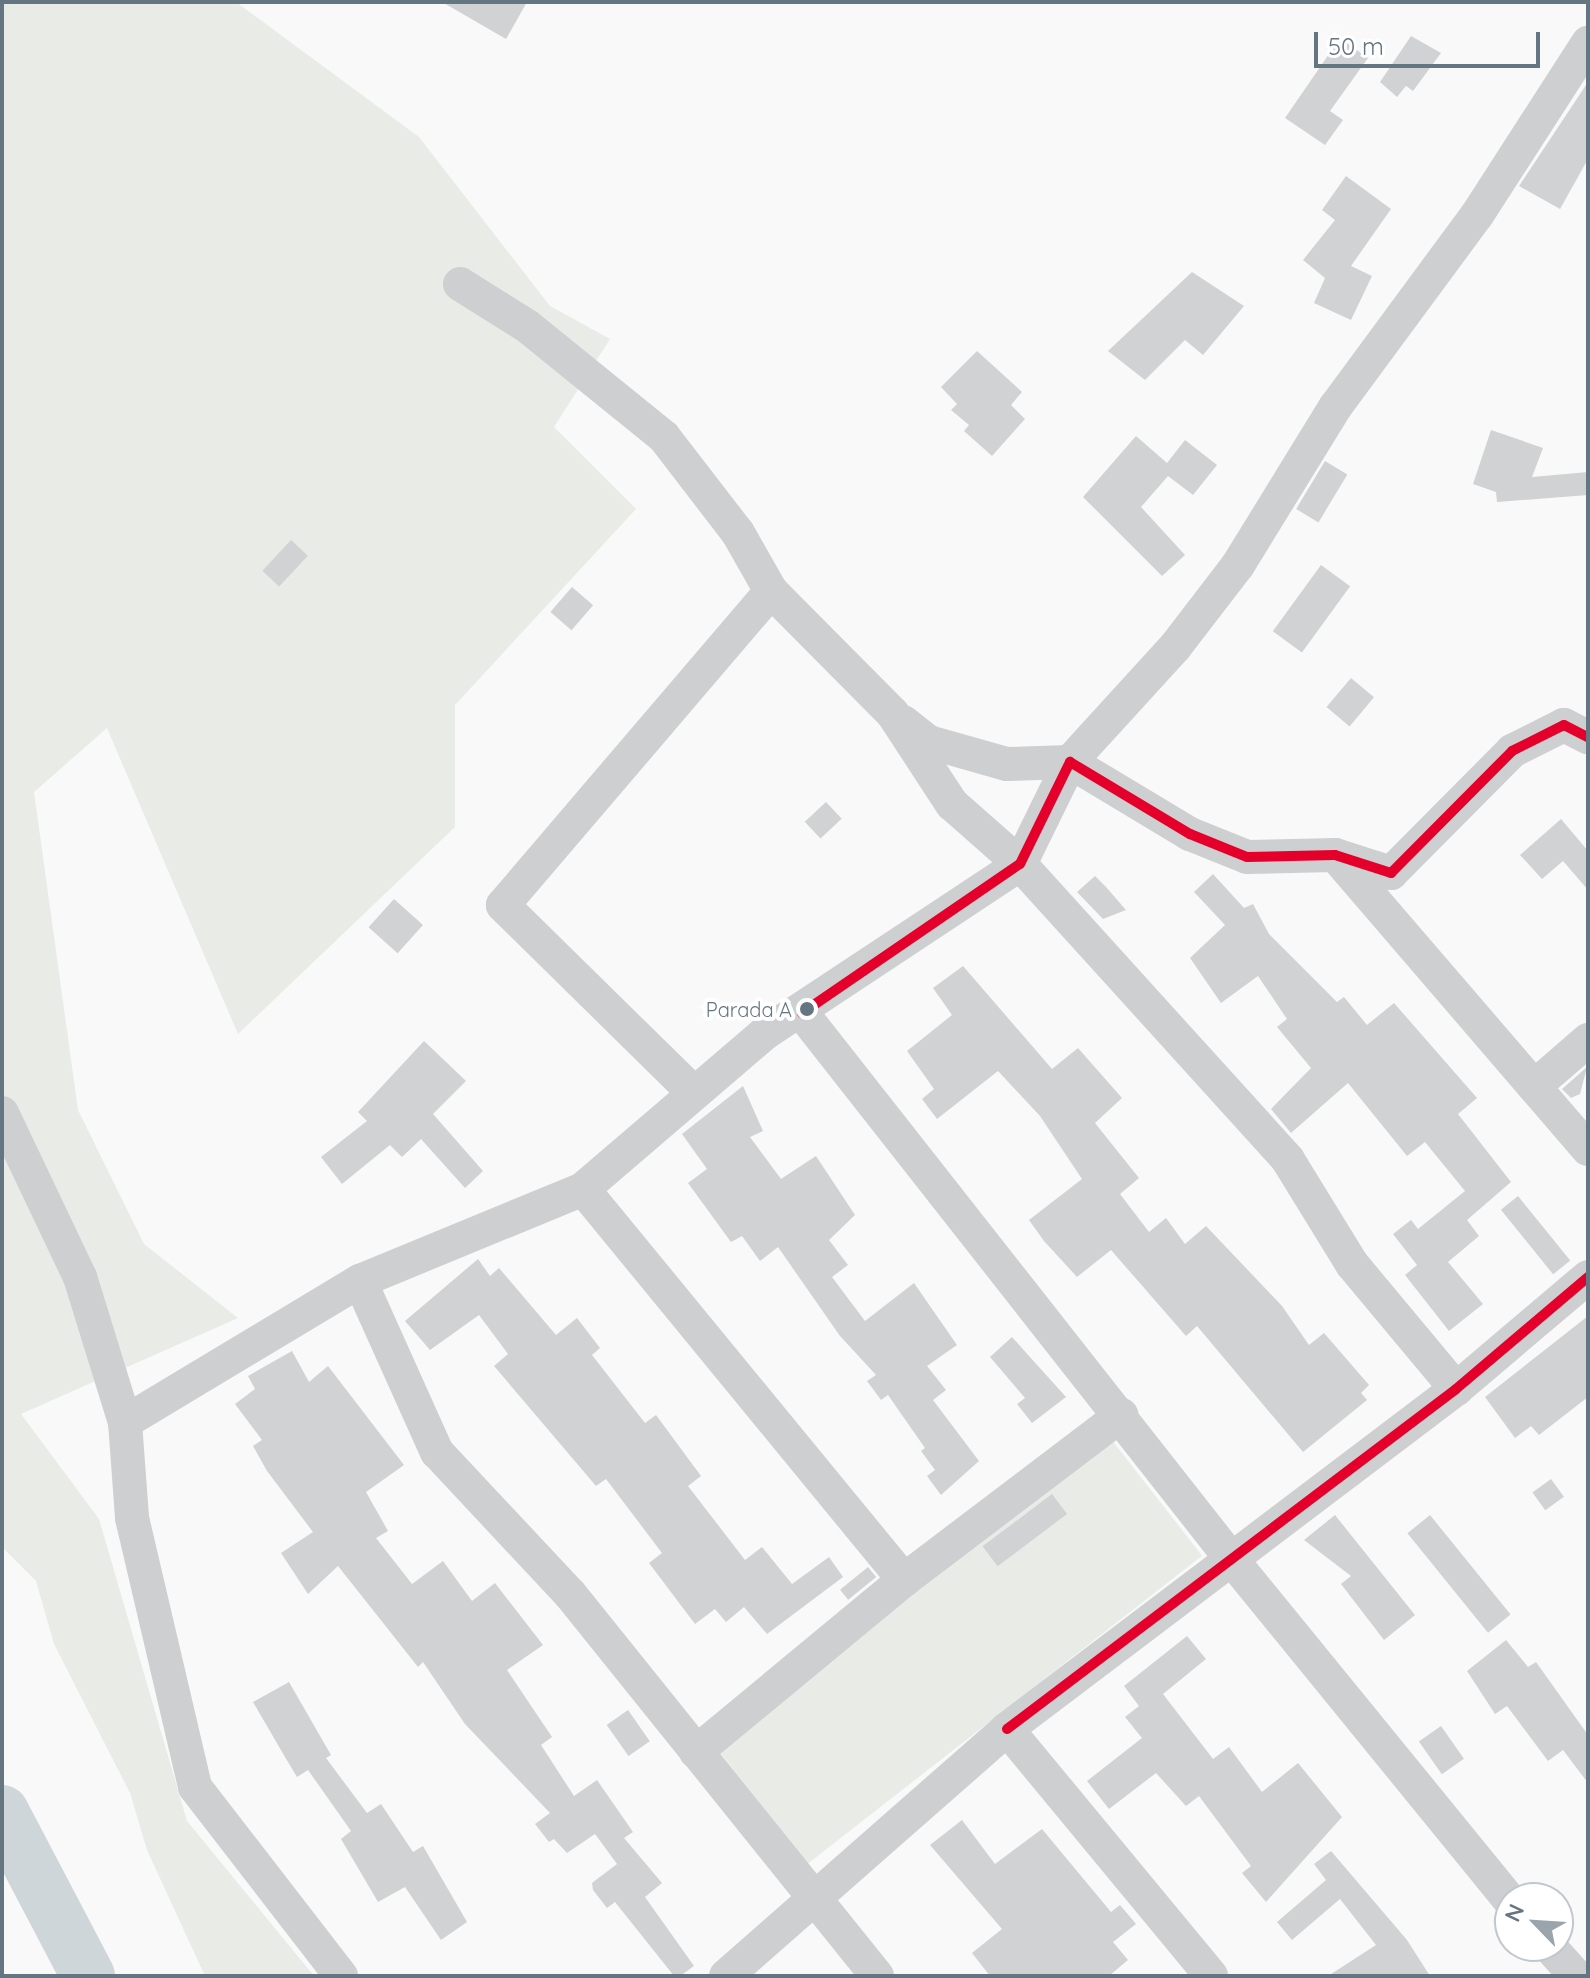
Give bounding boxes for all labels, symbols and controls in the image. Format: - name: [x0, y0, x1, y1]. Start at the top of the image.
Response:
- scale bar: [1318, 16, 1544, 66]
- text: 50 m: [1328, 31, 1384, 61]
- place label: Parada A: [706, 997, 792, 1021]
- marker: Parada A: [799, 1001, 815, 1017]
- north arrow: [1494, 1882, 1574, 1962]
- text: N: [1498, 1899, 1530, 1926]

